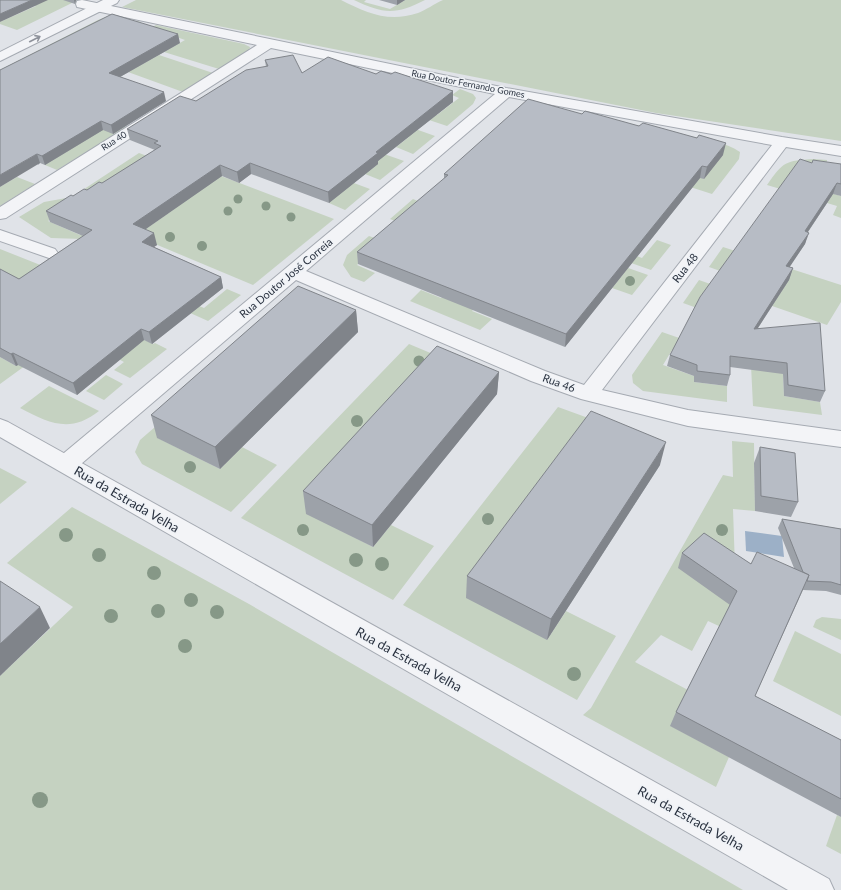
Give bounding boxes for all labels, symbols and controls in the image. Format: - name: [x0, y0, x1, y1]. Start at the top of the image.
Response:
- one-way arrow: [29, 35, 41, 42]
- street label: Rua Doutor Fernando Gomes: [410, 67, 526, 100]
- street label: Rua 40: [99, 129, 128, 153]
- street label: Rua Doutor José Correia: [237, 235, 335, 320]
- street label: Rua 48: [669, 250, 700, 285]
- street label: Rua 46: [541, 371, 577, 394]
- street label: Rua da Estrada Velha: [72, 462, 182, 536]
- street label: Rua da Estrada Velha: [353, 623, 465, 695]
- street label: Rua da Estrada Velha: [635, 782, 747, 854]

